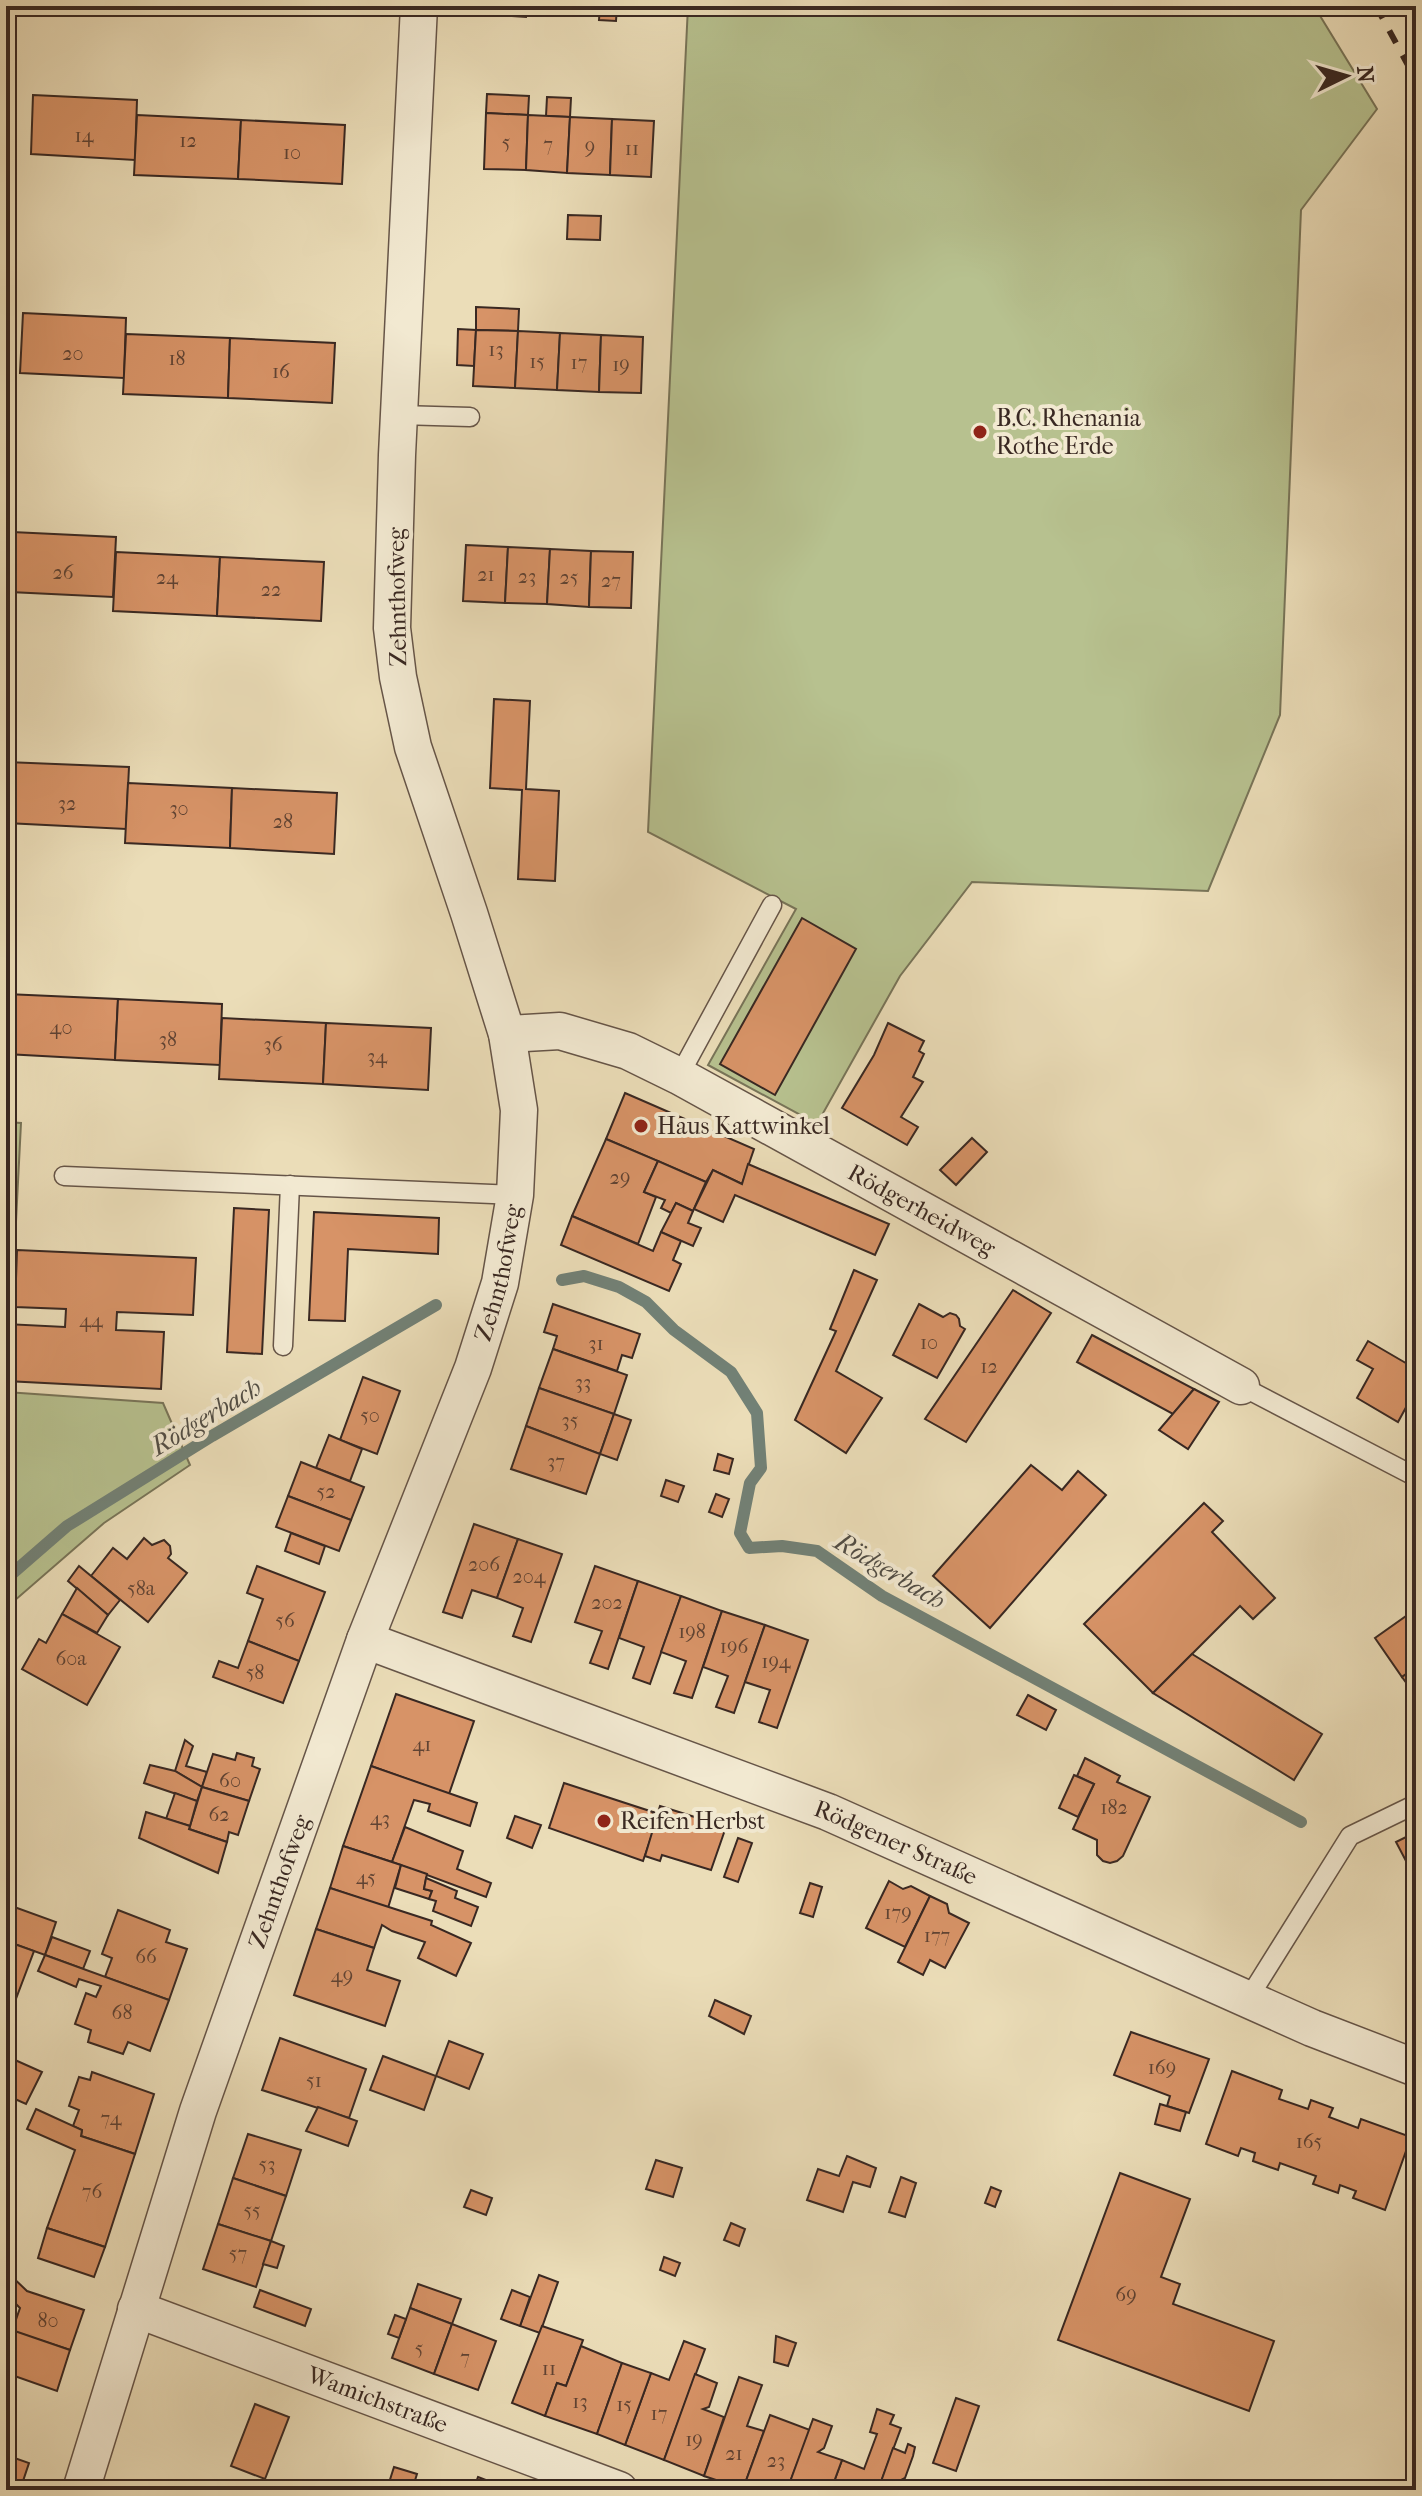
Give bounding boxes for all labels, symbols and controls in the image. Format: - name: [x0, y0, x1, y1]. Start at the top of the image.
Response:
- north arrow: [1306, 36, 1386, 116]
- text: N: [1351, 65, 1379, 84]
- house number: 14: [75, 124, 95, 147]
- house number: 12: [179, 129, 197, 152]
- house number: 5: [502, 131, 510, 154]
- house number: 7: [543, 133, 553, 156]
- house number: 9: [585, 135, 595, 158]
- house number: 11: [625, 137, 639, 160]
- house number: 10: [283, 141, 301, 164]
- house number: 13: [488, 338, 504, 361]
- house number: 20: [62, 342, 84, 365]
- house number: 18: [168, 347, 186, 370]
- house number: 15: [529, 350, 545, 373]
- house number: 17: [571, 351, 588, 374]
- house number: 19: [612, 353, 630, 376]
- house number: 16: [272, 360, 290, 383]
- place label: B.C. Rhenania Rothe Erde: [996, 404, 1142, 460]
- marker: B.C. Rhenania Rothe Erde: [971, 423, 989, 441]
- street label: Zehnthofweg: [382, 526, 412, 667]
- house number: 26: [52, 561, 74, 584]
- house number: 21: [477, 563, 495, 586]
- house number: 23: [518, 565, 536, 588]
- house number: 24: [156, 566, 179, 589]
- house number: 25: [560, 566, 578, 589]
- house number: 27: [601, 569, 621, 592]
- house number: 22: [261, 578, 281, 601]
- house number: 32: [58, 792, 76, 815]
- house number: 30: [169, 797, 189, 820]
- house number: 28: [273, 810, 293, 833]
- house number: 40: [50, 1016, 72, 1039]
- house number: 38: [159, 1028, 177, 1051]
- house number: 36: [263, 1033, 283, 1056]
- house number: 34: [367, 1045, 388, 1068]
- place label: Haus Kattwinkel: [657, 1112, 830, 1140]
- marker: Haus Kattwinkel: [632, 1117, 650, 1135]
- street label: Rödgerheidweg: [843, 1158, 1001, 1262]
- house number: 29: [610, 1166, 630, 1189]
- street label: Zehnthofweg: [468, 1201, 527, 1344]
- house number: 44: [79, 1309, 104, 1332]
- house number: 10: [920, 1331, 938, 1354]
- house number: 31: [588, 1332, 604, 1355]
- house number: 12: [980, 1355, 998, 1378]
- house number: 33: [575, 1371, 591, 1394]
- water label: Rödgerbach: [143, 1372, 267, 1463]
- house number: 50: [360, 1404, 380, 1427]
- house number: 35: [562, 1409, 578, 1432]
- house number: 37: [547, 1450, 565, 1473]
- house number: 52: [317, 1480, 335, 1503]
- water label: Rödgerbach: [827, 1525, 951, 1616]
- house number: 206: [468, 1553, 500, 1576]
- house number: 204: [513, 1565, 547, 1588]
- house number: 58a: [127, 1577, 156, 1600]
- house number: 202: [591, 1591, 623, 1614]
- house number: 56: [275, 1609, 295, 1632]
- house number: 198: [678, 1620, 706, 1643]
- house number: 196: [720, 1635, 748, 1658]
- house number: 60a: [55, 1647, 87, 1670]
- house number: 194: [761, 1650, 792, 1673]
- house number: 58: [246, 1661, 264, 1684]
- house number: 41: [413, 1733, 431, 1756]
- house number: 60: [219, 1769, 241, 1792]
- street label: Rödgener Straße: [810, 1794, 982, 1891]
- house number: 182: [1100, 1796, 1128, 1819]
- house number: 62: [208, 1803, 230, 1826]
- house number: 43: [370, 1807, 390, 1830]
- place label: Reifen Herbst: [620, 1807, 766, 1835]
- street label: Zehnthofweg: [243, 1810, 316, 1952]
- marker: Reifen Herbst: [595, 1812, 613, 1830]
- house number: 45: [356, 1866, 376, 1889]
- house number: 179: [884, 1901, 912, 1924]
- house number: 177: [924, 1924, 951, 1947]
- house number: 66: [135, 1945, 157, 1968]
- house number: 49: [331, 1964, 353, 1987]
- house number: 68: [112, 2001, 132, 2024]
- house number: 169: [1148, 2056, 1176, 2079]
- house number: 51: [306, 2069, 322, 2092]
- house number: 74: [101, 2107, 123, 2130]
- house number: 165: [1296, 2130, 1322, 2153]
- house number: 53: [259, 2153, 275, 2176]
- house number: 76: [82, 2180, 102, 2203]
- house number: 55: [243, 2199, 261, 2222]
- house number: 57: [229, 2242, 247, 2265]
- house number: 69: [1115, 2283, 1137, 2306]
- house number: 80: [37, 2309, 59, 2332]
- house number: 5: [415, 2337, 423, 2360]
- house number: 7: [460, 2346, 470, 2369]
- house number: 11: [542, 2357, 556, 2380]
- street label: Wamichstraße: [303, 2360, 452, 2439]
- house number: 13: [572, 2390, 588, 2413]
- house number: 15: [616, 2393, 632, 2416]
- house number: 17: [651, 2402, 668, 2425]
- house number: 19: [685, 2428, 703, 2451]
- house number: 21: [725, 2442, 743, 2465]
- house number: 23: [767, 2449, 785, 2472]

